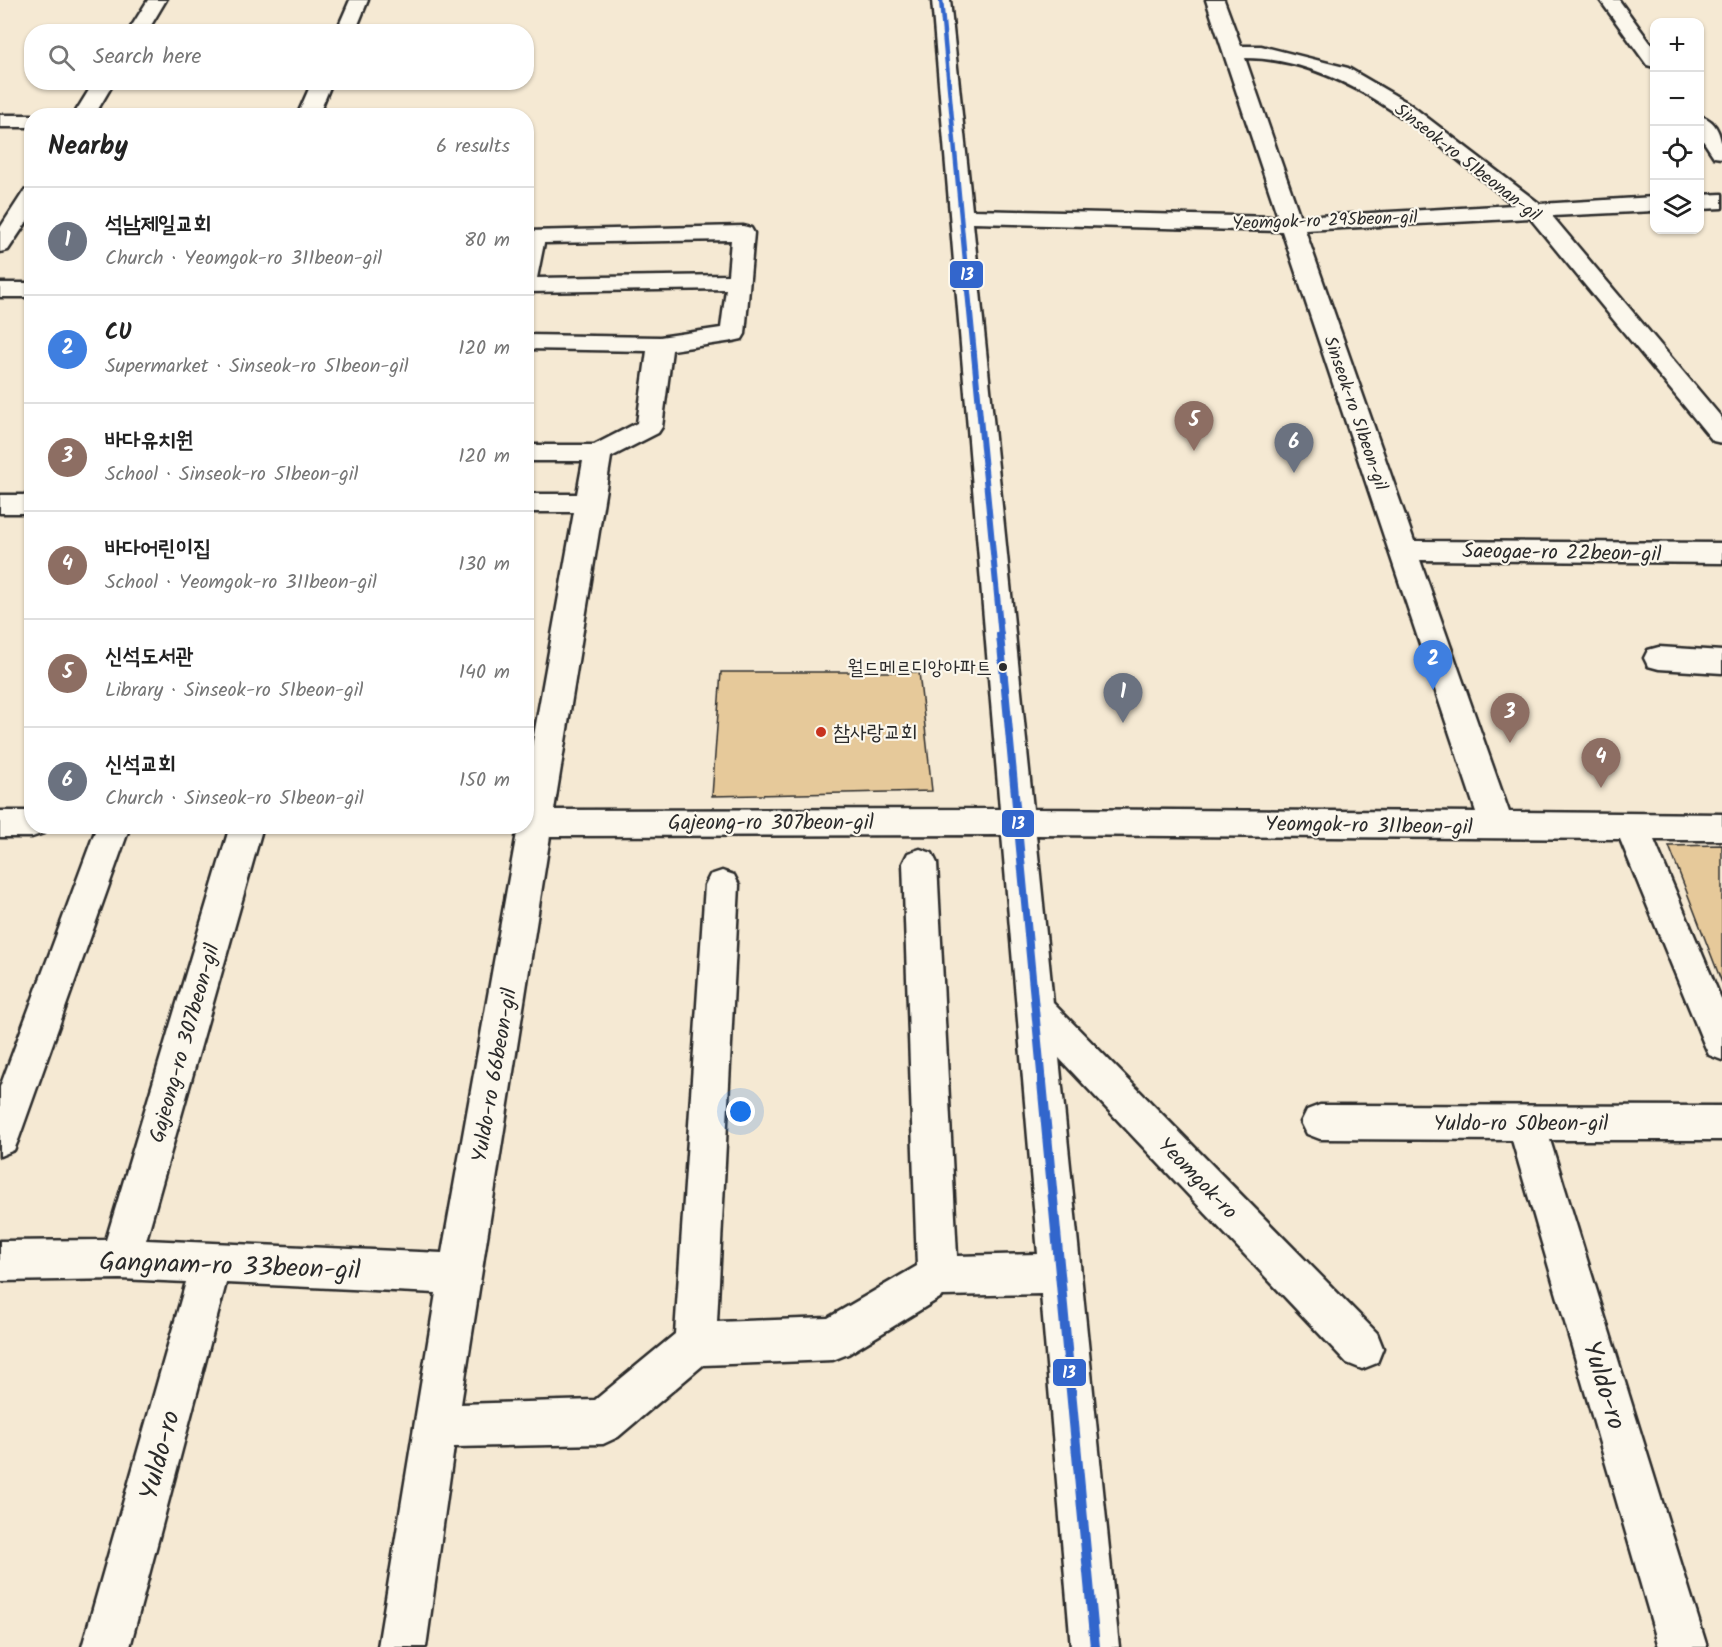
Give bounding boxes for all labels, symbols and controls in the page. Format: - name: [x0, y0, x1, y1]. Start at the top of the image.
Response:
- map controls: [1650, 18, 1704, 234]
- button: +: [1650, 18, 1704, 72]
- search box: [24, 24, 534, 90]
- text: Search here: [93, 40, 201, 75]
- icon: search: [45, 41, 78, 74]
- button: −: [1650, 72, 1704, 126]
- street label: Sinseok-ro 51beonan-gil: [1387, 96, 1547, 230]
- text: Nearby: [48, 126, 128, 168]
- button: locate: [1650, 126, 1704, 180]
- text: 6 results: [436, 131, 510, 163]
- button: layers: [1650, 180, 1704, 234]
- street label: Yeomgok-ro 295beon-gil: [1232, 204, 1419, 239]
- text: 석남제일교회: [105, 208, 211, 243]
- text: 1: [64, 225, 71, 257]
- text: 80 m: [464, 225, 510, 257]
- text: Church · Yeomgok-ro 311beon-gil: [105, 243, 382, 275]
- line badge: 13: [949, 260, 984, 289]
- text: 13: [960, 263, 974, 288]
- text: CU: [105, 316, 132, 351]
- street label: Sinseok-ro 51beon-gil: [1315, 332, 1395, 495]
- text: 2: [62, 333, 73, 365]
- text: 120 m: [458, 333, 510, 365]
- text: Supermarket · Sinseok-ro 51beon-gil: [105, 351, 409, 383]
- pin: 5: [1174, 402, 1214, 451]
- text: 바다유치원: [105, 424, 194, 459]
- pin: 6: [1274, 424, 1314, 473]
- text: 3: [62, 441, 73, 473]
- text: 120 m: [458, 441, 510, 473]
- text: School · Sinseok-ro 51beon-gil: [105, 459, 359, 491]
- text: 바다어린이집: [105, 532, 211, 567]
- street label: Saeogae-ro 22beon-gil: [1462, 535, 1662, 572]
- text: 4: [62, 549, 73, 581]
- text: 130 m: [458, 549, 510, 581]
- text: School · Yeomgok-ro 311beon-gil: [105, 567, 377, 599]
- text: 신석도서관: [105, 640, 194, 675]
- pin: 2: [1414, 640, 1452, 690]
- place label: 월드메르디앙아파트: [847, 653, 992, 685]
- text: 5: [62, 657, 73, 689]
- text: 140 m: [459, 657, 510, 689]
- marker: 월드메르디앙아파트: [997, 661, 1009, 673]
- pin: 1: [1104, 674, 1142, 723]
- text: Library · Sinseok-ro 51beon-gil: [105, 675, 363, 707]
- pin: 3: [1490, 694, 1530, 743]
- place label: 참사랑교회: [833, 717, 918, 750]
- marker: 참사랑교회: [814, 725, 828, 739]
- pin: 4: [1582, 738, 1620, 788]
- text: 신석교회: [105, 748, 176, 783]
- text: 6: [62, 765, 73, 797]
- text: 150 m: [459, 765, 510, 797]
- text: Church · Sinseok-ro 51beon-gil: [105, 783, 364, 815]
- street label: Gajeong-ro 307beon-gil: [668, 807, 874, 840]
- street label: Yeomgok-ro 311beon-gil: [1265, 808, 1473, 845]
- line badge: 13: [1001, 809, 1035, 838]
- text: 13: [1011, 812, 1025, 837]
- street label: Gajeong-ro 307beon-gil: [141, 940, 230, 1147]
- street label: Yuldo-ro 66beon-gil: [464, 986, 527, 1165]
- your location: [726, 1097, 755, 1126]
- street label: Yuldo-ro 50beon-gil: [1434, 1108, 1608, 1141]
- street label: Yeomgok-ro: [1149, 1130, 1245, 1228]
- street label: Gangnam-ro 33beon-gil: [99, 1241, 361, 1293]
- street label: Yuldo-ro: [1570, 1336, 1636, 1435]
- line badge: 13: [1052, 1358, 1087, 1387]
- text: 13: [1062, 1361, 1076, 1386]
- street label: Yuldo-ro: [129, 1406, 193, 1505]

